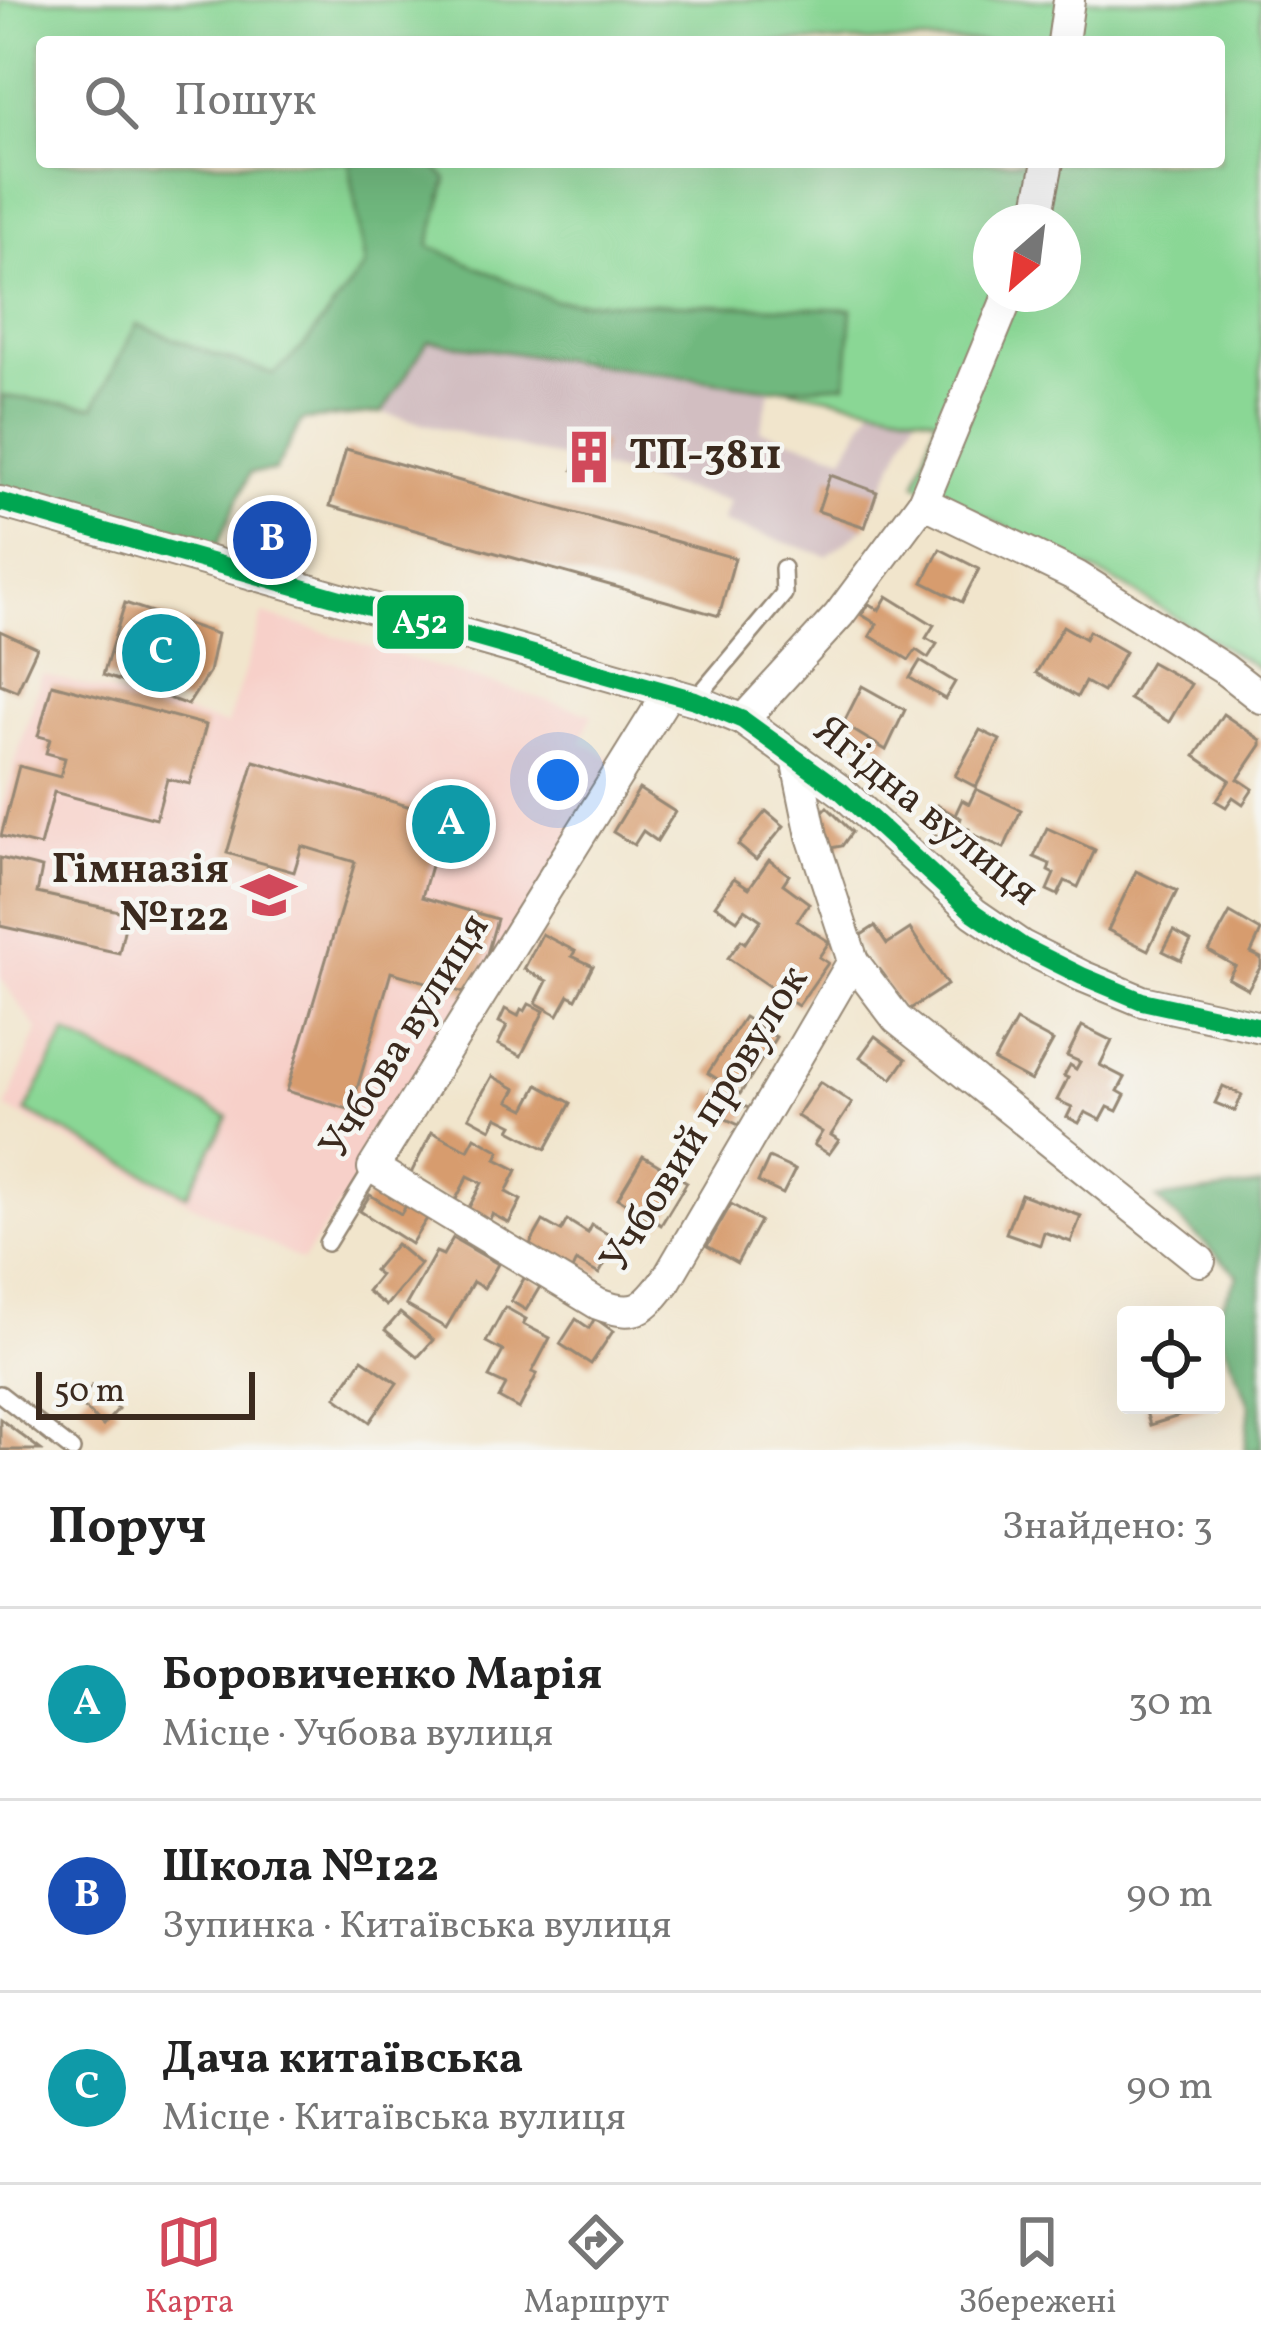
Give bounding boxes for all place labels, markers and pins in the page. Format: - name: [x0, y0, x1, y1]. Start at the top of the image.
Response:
- building icon: ТП-3811: [560, 428, 618, 486]
- place label: ТП-3811: [629, 428, 782, 487]
- pin: B: [233, 495, 311, 585]
- pin: C: [122, 608, 200, 698]
- pin: A: [412, 779, 490, 869]
- place label: Гімназія №122: [52, 842, 229, 949]
- school or university icon: Гімназія №122: [240, 866, 298, 924]

